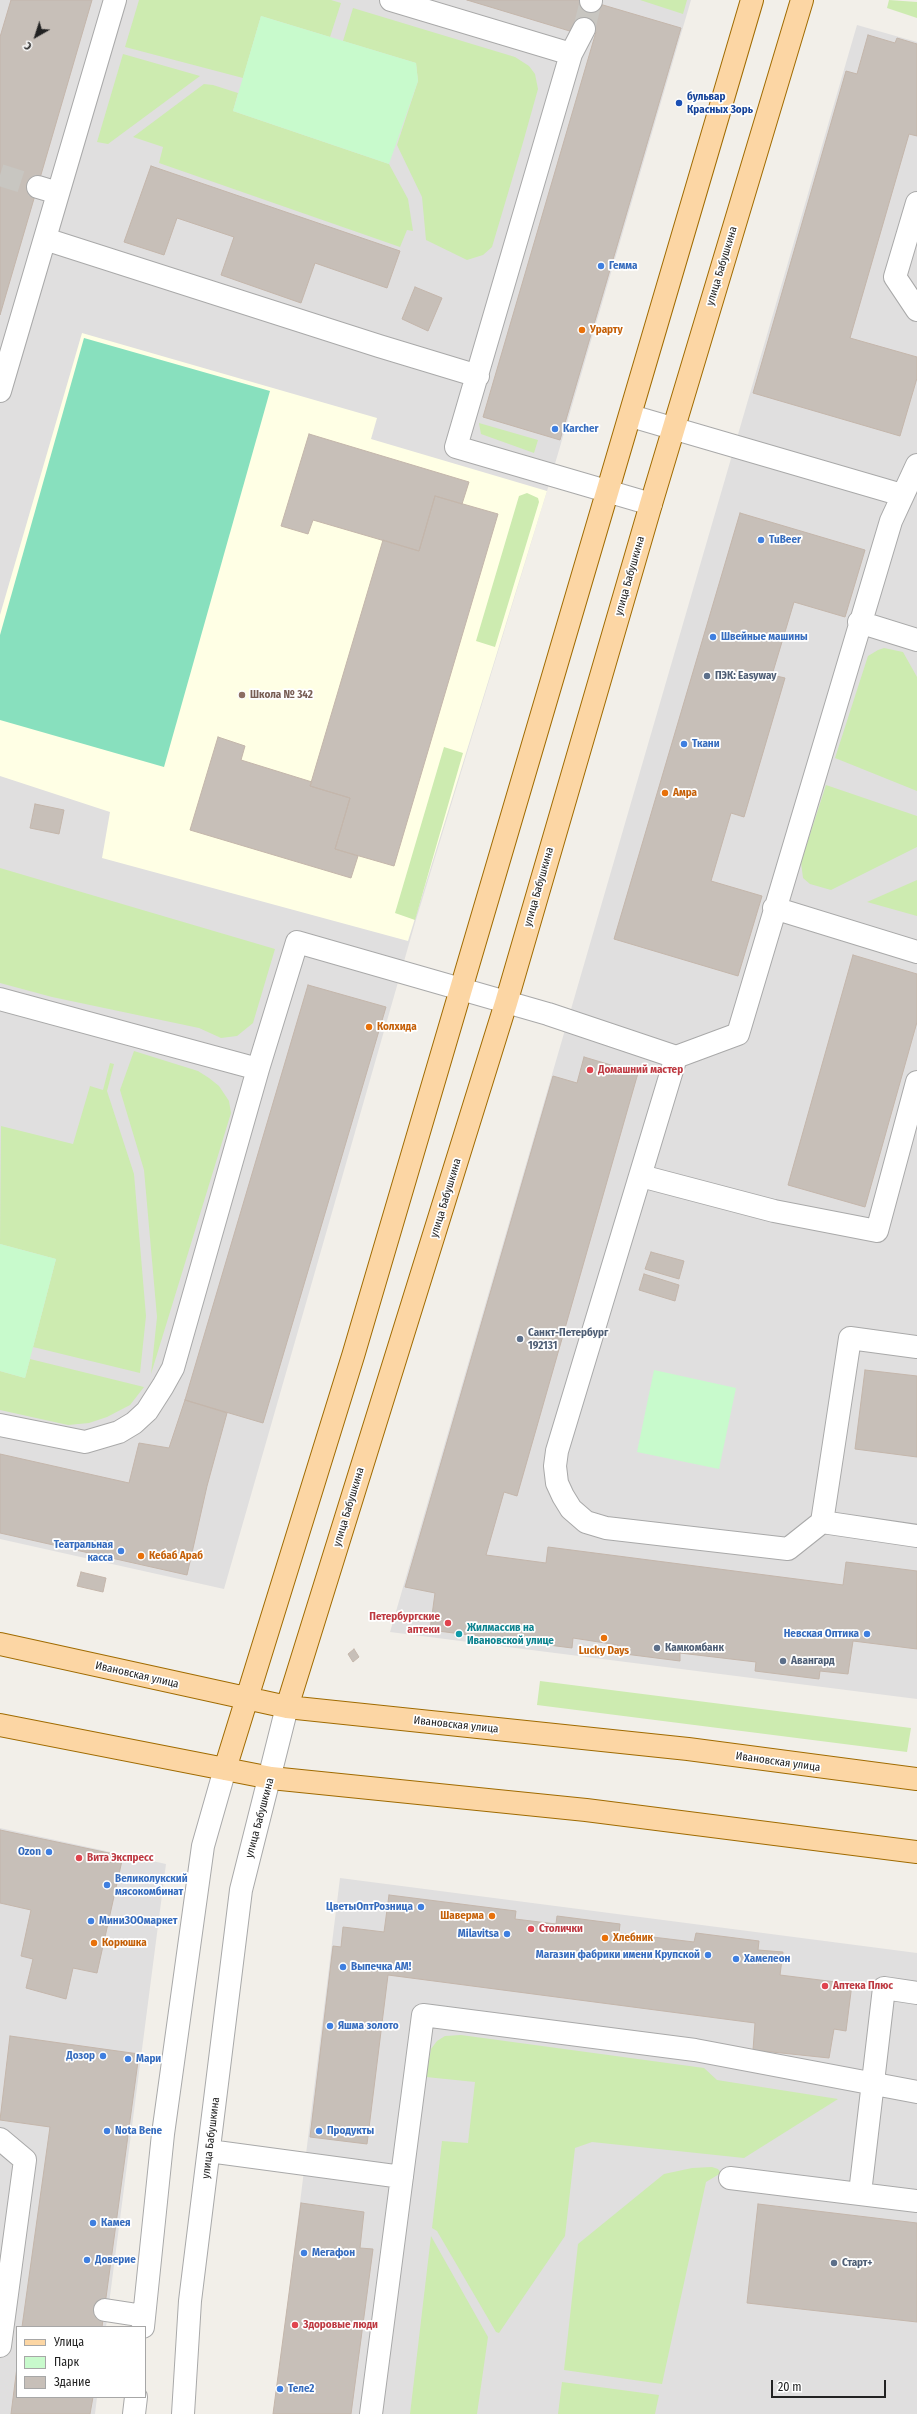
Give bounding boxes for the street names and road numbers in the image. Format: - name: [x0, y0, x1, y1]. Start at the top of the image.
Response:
- street label: улица Бабушкина: [704, 225, 740, 307]
- street label: улица Бабушкина: [612, 535, 648, 617]
- street label: улица Бабушкина: [521, 846, 557, 928]
- street label: улица Бабушкина: [428, 1157, 464, 1239]
- street label: улица Бабушкина: [331, 1466, 367, 1548]
- street label: Ивановская улица: [94, 1659, 180, 1691]
- street label: Ивановская улица: [413, 1714, 499, 1736]
- street label: Ивановская улица: [735, 1750, 821, 1774]
- street label: улица Бабушкина: [243, 1777, 277, 1859]
- street label: улица Бабушкина: [199, 2096, 223, 2180]

